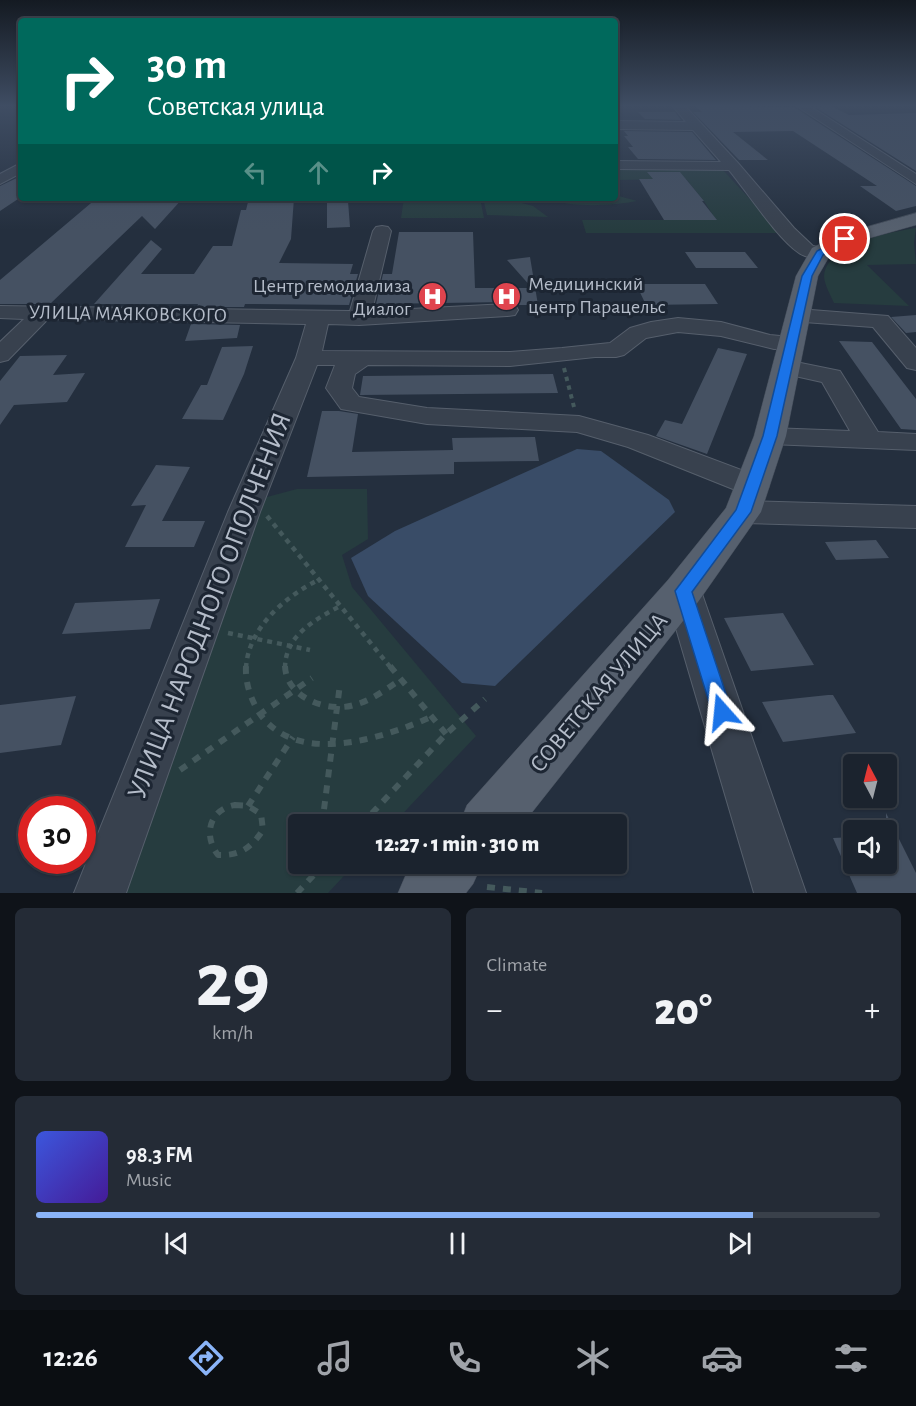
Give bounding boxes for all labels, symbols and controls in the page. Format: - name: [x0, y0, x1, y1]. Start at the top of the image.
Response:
- icon: right: [48, 42, 126, 120]
- text: 30 m: [147, 44, 227, 86]
- text: Советская улица: [147, 93, 325, 120]
- icon: left: [239, 156, 272, 189]
- icon: ahead: [302, 156, 335, 189]
- icon: right: [365, 156, 398, 189]
- pin: [819, 213, 870, 264]
- icon: arrive: [828, 222, 861, 255]
- place label: Медицинский центр Парацельс: [528, 274, 666, 317]
- place label: Центр гемодиализа Диалог: [253, 276, 411, 319]
- hospital icon: Медицинский центр Парацельс: [491, 280, 523, 312]
- hospital icon: Центр гемодиализа Диалог: [416, 281, 448, 313]
- street label: УЛИЦА МАЯКОВСКОГО: [29, 302, 227, 326]
- street label: УЛИЦА НАРОДНОГО ОПОЛЧЕНИЯ: [123, 409, 297, 803]
- street label: СОВЕТСКАЯ УЛИЦА: [526, 609, 672, 777]
- position arrow: [690, 680, 754, 744]
- north arrow: [843, 754, 897, 808]
- map controls: [843, 754, 897, 874]
- speed limit sign: 30: [18, 796, 96, 874]
- button: sound: [843, 820, 897, 874]
- text: 12:27 · 1 min · 310 m: [376, 833, 539, 855]
- text: 29: [196, 943, 270, 1021]
- text: Climate: [487, 955, 547, 975]
- text: 20°: [654, 988, 712, 1033]
- text: −: [487, 994, 502, 1027]
- text: +: [864, 994, 880, 1027]
- text: km/h: [212, 1023, 253, 1043]
- text: 98.3 FM: [126, 1144, 193, 1166]
- text: Music: [126, 1170, 172, 1190]
- icon: previous: [160, 1227, 193, 1260]
- icon: pause: [441, 1227, 474, 1260]
- icon: next: [723, 1227, 756, 1260]
- icon: directions: [185, 1337, 227, 1379]
- icon: music: [314, 1337, 356, 1379]
- icon: phone: [443, 1337, 485, 1379]
- icon: climate: [572, 1337, 614, 1379]
- icon: car: [701, 1337, 743, 1379]
- icon: filters: [830, 1337, 872, 1379]
- text: 12:26: [44, 1344, 98, 1371]

